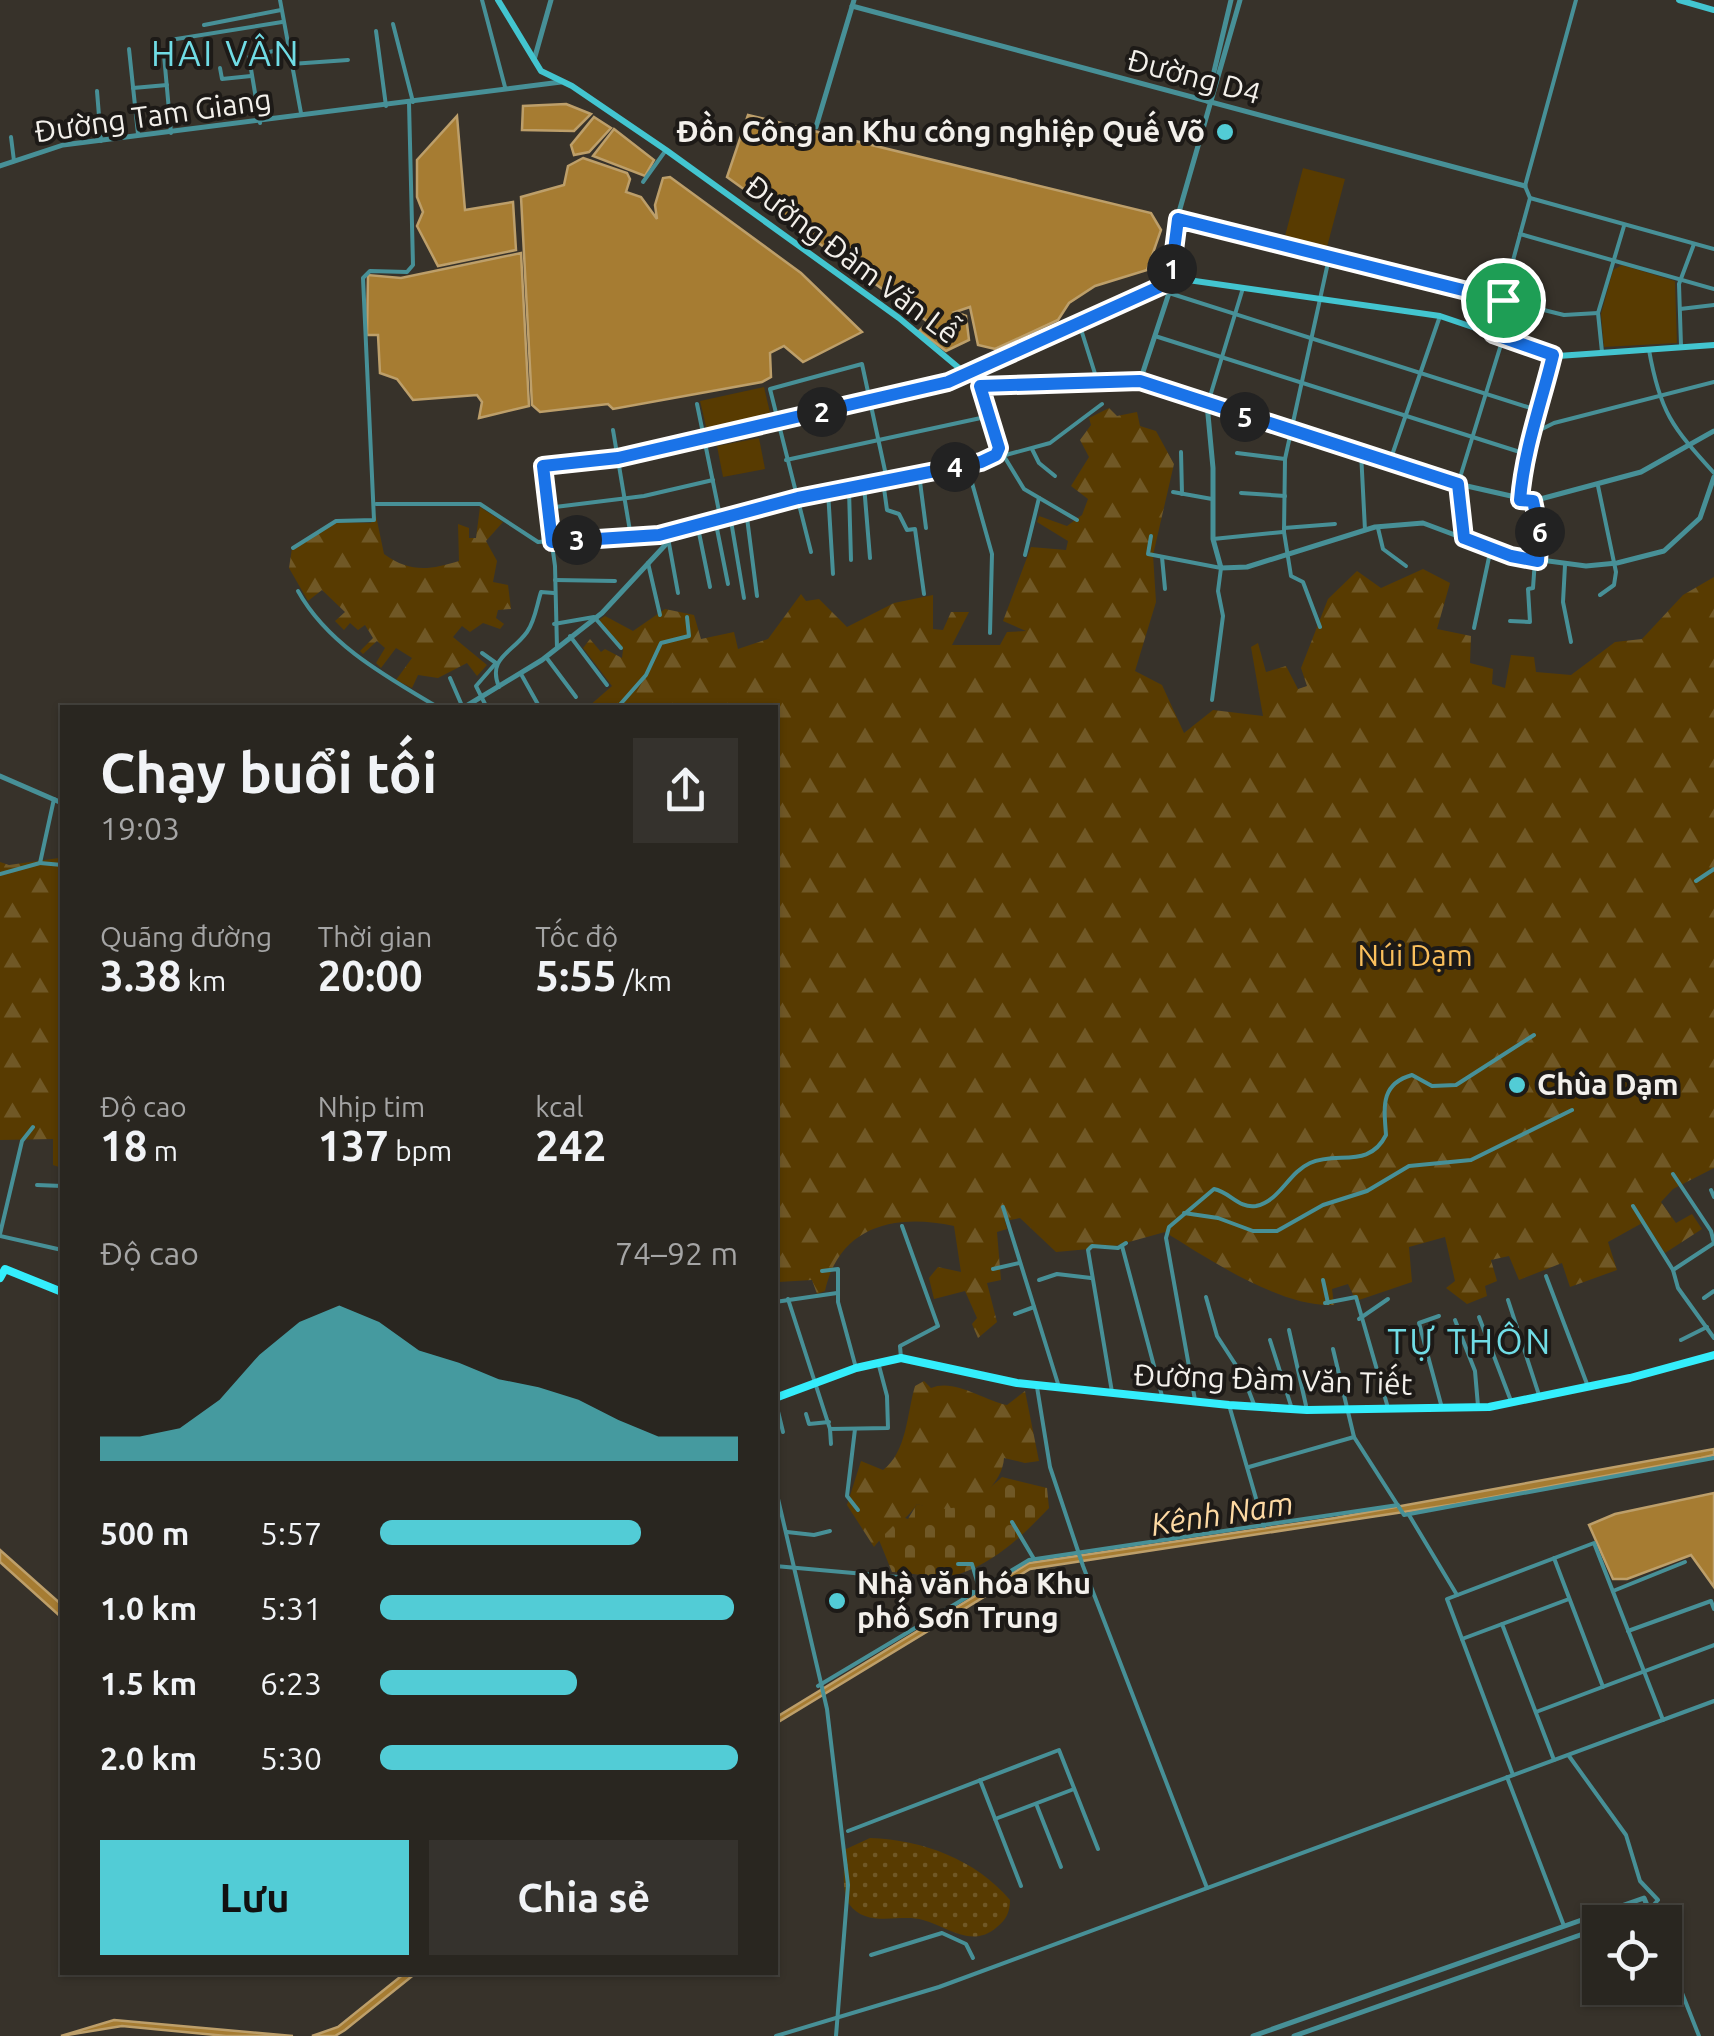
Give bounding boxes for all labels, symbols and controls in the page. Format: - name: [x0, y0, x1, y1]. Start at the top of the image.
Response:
- district label: HAI VÂN: [151, 32, 301, 73]
- street label: Đường D4: [1124, 42, 1264, 110]
- street label: Đường Tam Giang: [32, 82, 274, 148]
- place label: Đồn Công an Khu công nghiệp Quế Võ: [677, 110, 1205, 148]
- marker: Đồn Công an Khu công nghiệp Quế Võ: [1214, 121, 1236, 143]
- street label: Đường Đàm Văn Lễ: [739, 166, 967, 350]
- pin: 1: [1147, 244, 1197, 294]
- text: 1: [1164, 253, 1180, 284]
- pin: [1461, 258, 1546, 343]
- icon: arrive: [1476, 273, 1531, 328]
- pin: 2: [797, 387, 847, 437]
- pin: 5: [1220, 392, 1270, 442]
- text: 2: [814, 396, 830, 427]
- text: 5: [1237, 401, 1253, 432]
- pin: 4: [930, 442, 980, 492]
- text: 4: [947, 451, 963, 482]
- pin: 6: [1515, 507, 1565, 557]
- pin: 3: [552, 515, 602, 565]
- text: 6: [1532, 516, 1548, 547]
- text: 3: [569, 524, 585, 555]
- button: share: [633, 738, 738, 843]
- text: Chạy buổi tối: [100, 742, 437, 803]
- text: 19:03: [100, 810, 180, 846]
- text: Quãng đường: [100, 921, 272, 952]
- text: Thời gian: [318, 921, 432, 952]
- text: Tốc độ: [535, 921, 618, 952]
- park label: Núi Dạm: [1357, 938, 1473, 972]
- text: 3.38: [100, 952, 181, 999]
- text: 20:00: [318, 952, 423, 999]
- text: 5:55: [535, 952, 617, 999]
- text: km: [181, 965, 226, 996]
- text: /km: [617, 965, 672, 996]
- place label: Chùa Dạm: [1537, 1067, 1679, 1101]
- marker: Chùa Dạm: [1506, 1074, 1528, 1096]
- text: Độ cao: [100, 1091, 187, 1122]
- text: Nhịp tim: [318, 1091, 425, 1122]
- text: kcal: [535, 1091, 584, 1122]
- text: 18: [100, 1122, 147, 1169]
- text: 137: [318, 1122, 389, 1169]
- text: 242: [535, 1122, 606, 1169]
- text: m: [147, 1135, 178, 1166]
- text: bpm: [389, 1135, 452, 1166]
- text: Độ cao: [100, 1235, 199, 1271]
- text: 74–92 m: [615, 1235, 738, 1271]
- district label: TỰ THÔN: [1387, 1320, 1553, 1361]
- street label: Đường Đàm Văn Tiết: [1133, 1354, 1413, 1401]
- water label: Kênh Nam: [1148, 1484, 1296, 1542]
- text: 500 m: [100, 1515, 189, 1551]
- text: 5:57: [260, 1515, 322, 1551]
- place label: Nhà văn hóa Khu phố Sơn Trung: [857, 1566, 1091, 1634]
- text: 1.0 km: [100, 1590, 197, 1626]
- text: 5:31: [260, 1590, 322, 1626]
- marker: Nhà văn hóa Khu phố Sơn Trung: [826, 1590, 848, 1612]
- text: 1.5 km: [100, 1665, 197, 1701]
- text: 6:23: [260, 1665, 322, 1701]
- text: 2.0 km: [100, 1740, 197, 1776]
- text: 5:30: [260, 1740, 322, 1776]
- button: Lưu: [100, 1840, 409, 1955]
- button: Chia sẻ: [429, 1840, 738, 1955]
- map controls: [1582, 1905, 1682, 2005]
- button: locate: [1582, 1905, 1682, 2005]

